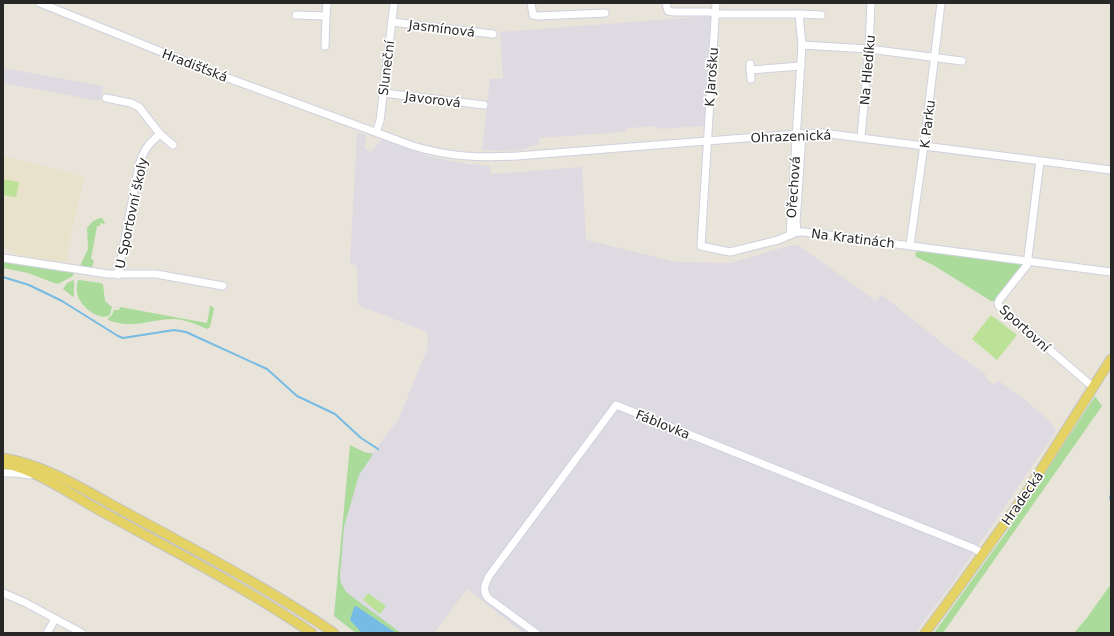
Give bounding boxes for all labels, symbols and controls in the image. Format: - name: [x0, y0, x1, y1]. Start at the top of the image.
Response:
- street label: Jasmínová: [407, 17, 476, 40]
- street label: Na Hledíku: [857, 34, 878, 106]
- street label: Sluneční: [376, 39, 397, 96]
- street label: Hradišťská: [160, 46, 230, 85]
- street label: K Jarošku: [702, 47, 721, 107]
- street label: Javorová: [403, 89, 462, 110]
- street label: K Parku: [917, 99, 938, 149]
- street label: Ohrazenická: [750, 128, 832, 145]
- street label: Ořechová: [784, 155, 803, 219]
- street label: U Sportovní školy: [112, 156, 151, 270]
- street label: Na Kratinách: [810, 226, 896, 251]
- street label: Sportovní: [996, 302, 1053, 355]
- street label: Fáblovka: [634, 407, 692, 442]
- street label: Hradecká: [999, 469, 1046, 528]

